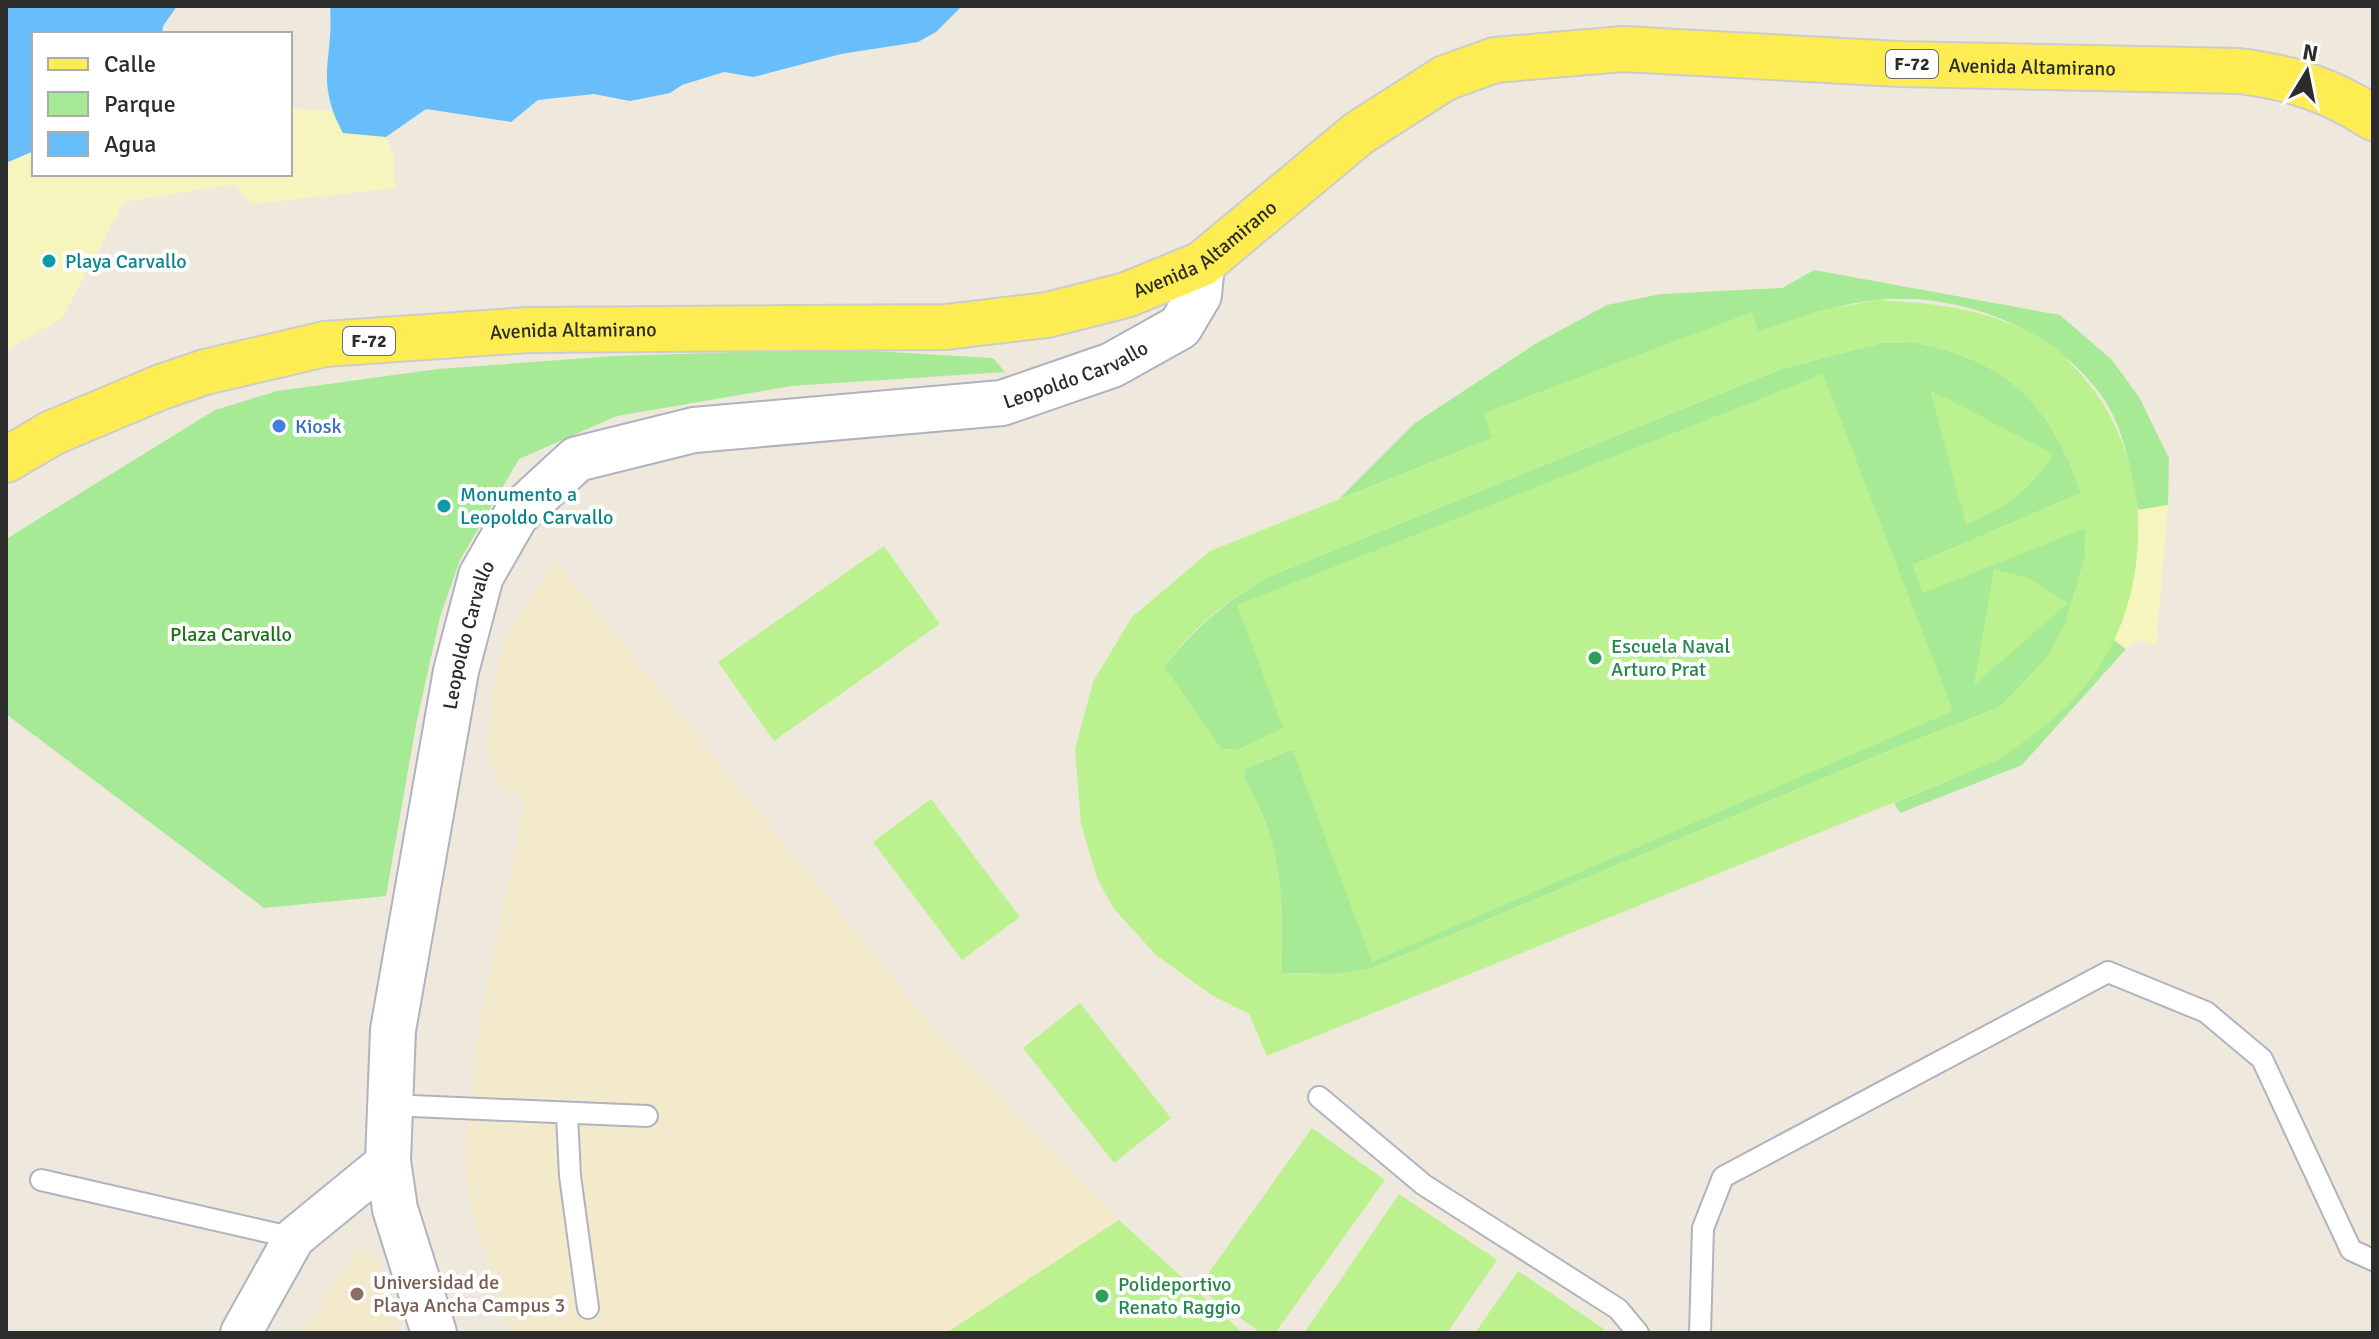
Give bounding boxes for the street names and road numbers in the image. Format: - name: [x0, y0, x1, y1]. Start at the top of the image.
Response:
- road number: F-72: [1886, 50, 1938, 78]
- street label: Avenida Altamirano: [1948, 53, 2116, 81]
- street label: Avenida Altamirano: [1129, 195, 1282, 304]
- street label: Avenida Altamirano: [489, 317, 657, 346]
- road number: F-72: [343, 327, 395, 355]
- street label: Leopoldo Carvallo: [1000, 335, 1153, 415]
- street label: Leopoldo Carvallo: [437, 556, 500, 712]

